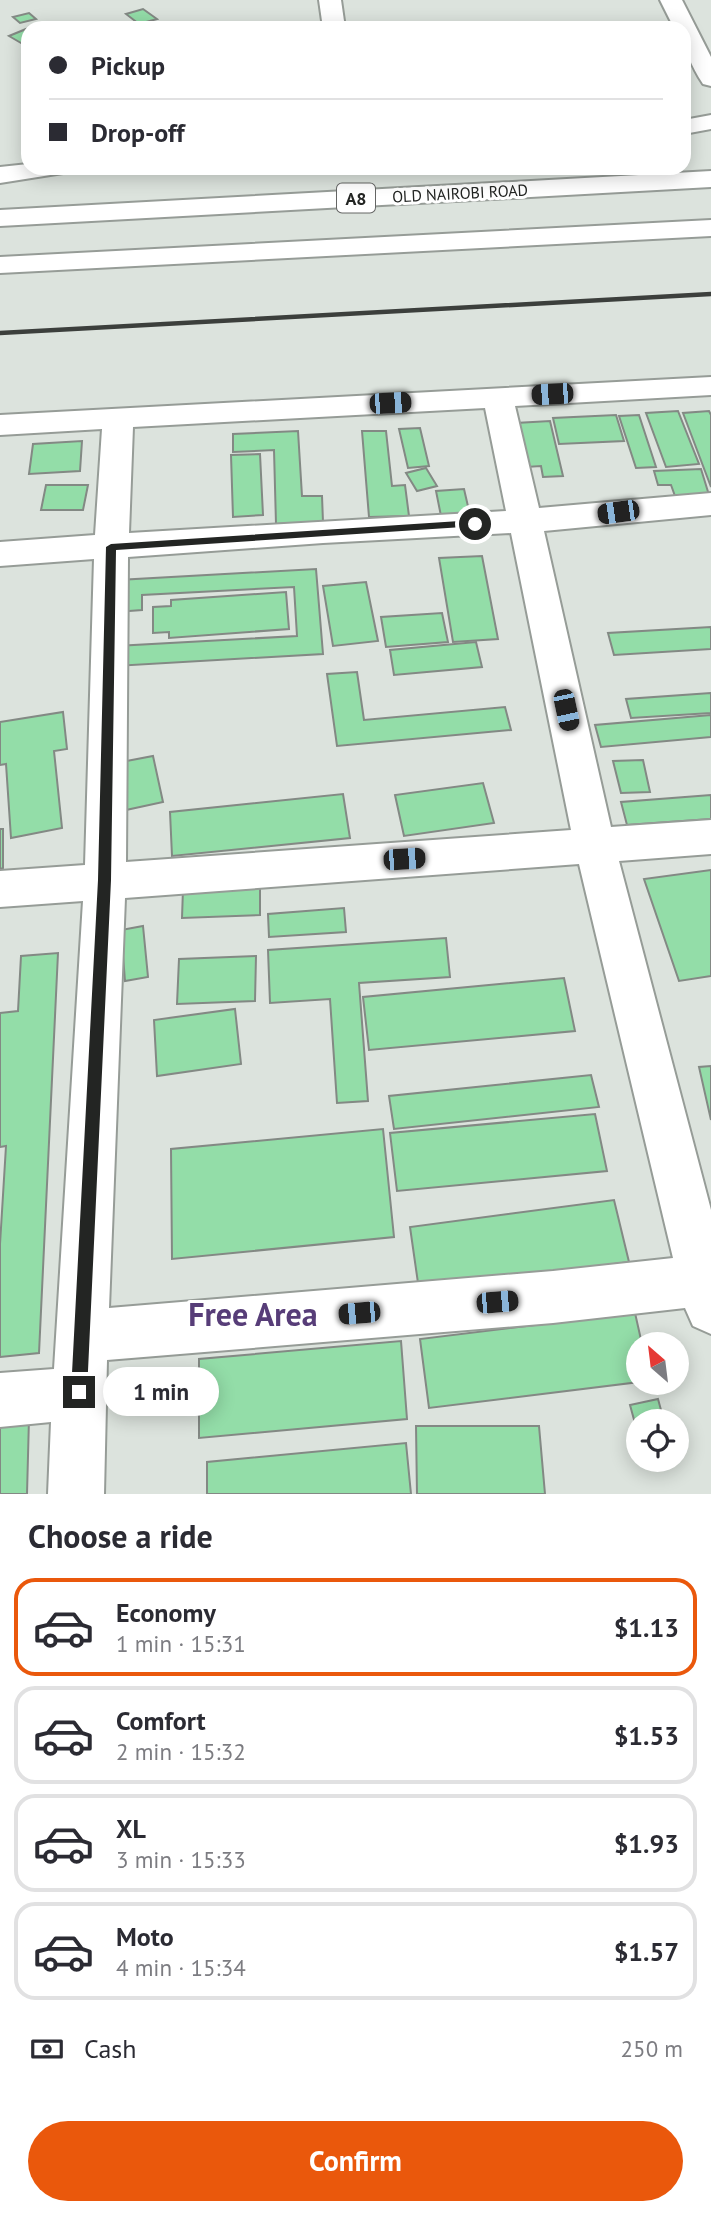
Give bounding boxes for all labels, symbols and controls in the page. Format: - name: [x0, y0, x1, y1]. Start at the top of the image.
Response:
- text: Pickup: [91, 49, 165, 82]
- text: Drop-off: [91, 116, 185, 149]
- street label: OLD NAIROBI ROAD: [392, 179, 528, 207]
- road number: A8: [337, 183, 375, 212]
- car: [531, 382, 574, 406]
- car: [369, 391, 412, 415]
- car: [596, 499, 641, 525]
- route start: [459, 508, 491, 540]
- car: [552, 687, 581, 733]
- car: [383, 847, 426, 871]
- car: [476, 1290, 519, 1314]
- district label: Free Area: [188, 1293, 318, 1335]
- car: [338, 1301, 381, 1325]
- north arrow: [626, 1332, 690, 1395]
- map controls: [626, 1332, 689, 1472]
- callout: 1 min: [104, 1368, 219, 1416]
- route end: [63, 1376, 95, 1408]
- text: 1 min: [133, 1377, 189, 1406]
- button: locate: [626, 1409, 689, 1472]
- text: Choose a ride: [28, 1515, 213, 1557]
- icon: car: [32, 1596, 95, 1659]
- text: Economy: [116, 1596, 216, 1629]
- text: $1.13: [614, 1611, 679, 1644]
- text: 1 min · 15:31: [116, 1629, 246, 1658]
- icon: car: [32, 1704, 95, 1767]
- text: Comfort: [116, 1704, 206, 1737]
- text: $1.53: [614, 1719, 679, 1752]
- text: 2 min · 15:32: [116, 1737, 246, 1766]
- icon: car: [32, 1812, 95, 1875]
- text: XL: [116, 1812, 146, 1845]
- text: $1.93: [614, 1827, 679, 1860]
- text: 3 min · 15:33: [116, 1845, 246, 1874]
- icon: car: [32, 1920, 95, 1983]
- text: Moto: [116, 1920, 174, 1953]
- text: $1.57: [614, 1935, 679, 1968]
- text: 4 min · 15:34: [116, 1953, 246, 1982]
- icon: cash: [28, 2030, 66, 2068]
- text: Cash: [84, 2032, 136, 2065]
- text: 250 m: [621, 2034, 683, 2063]
- button: Confirm: [28, 2121, 683, 2201]

